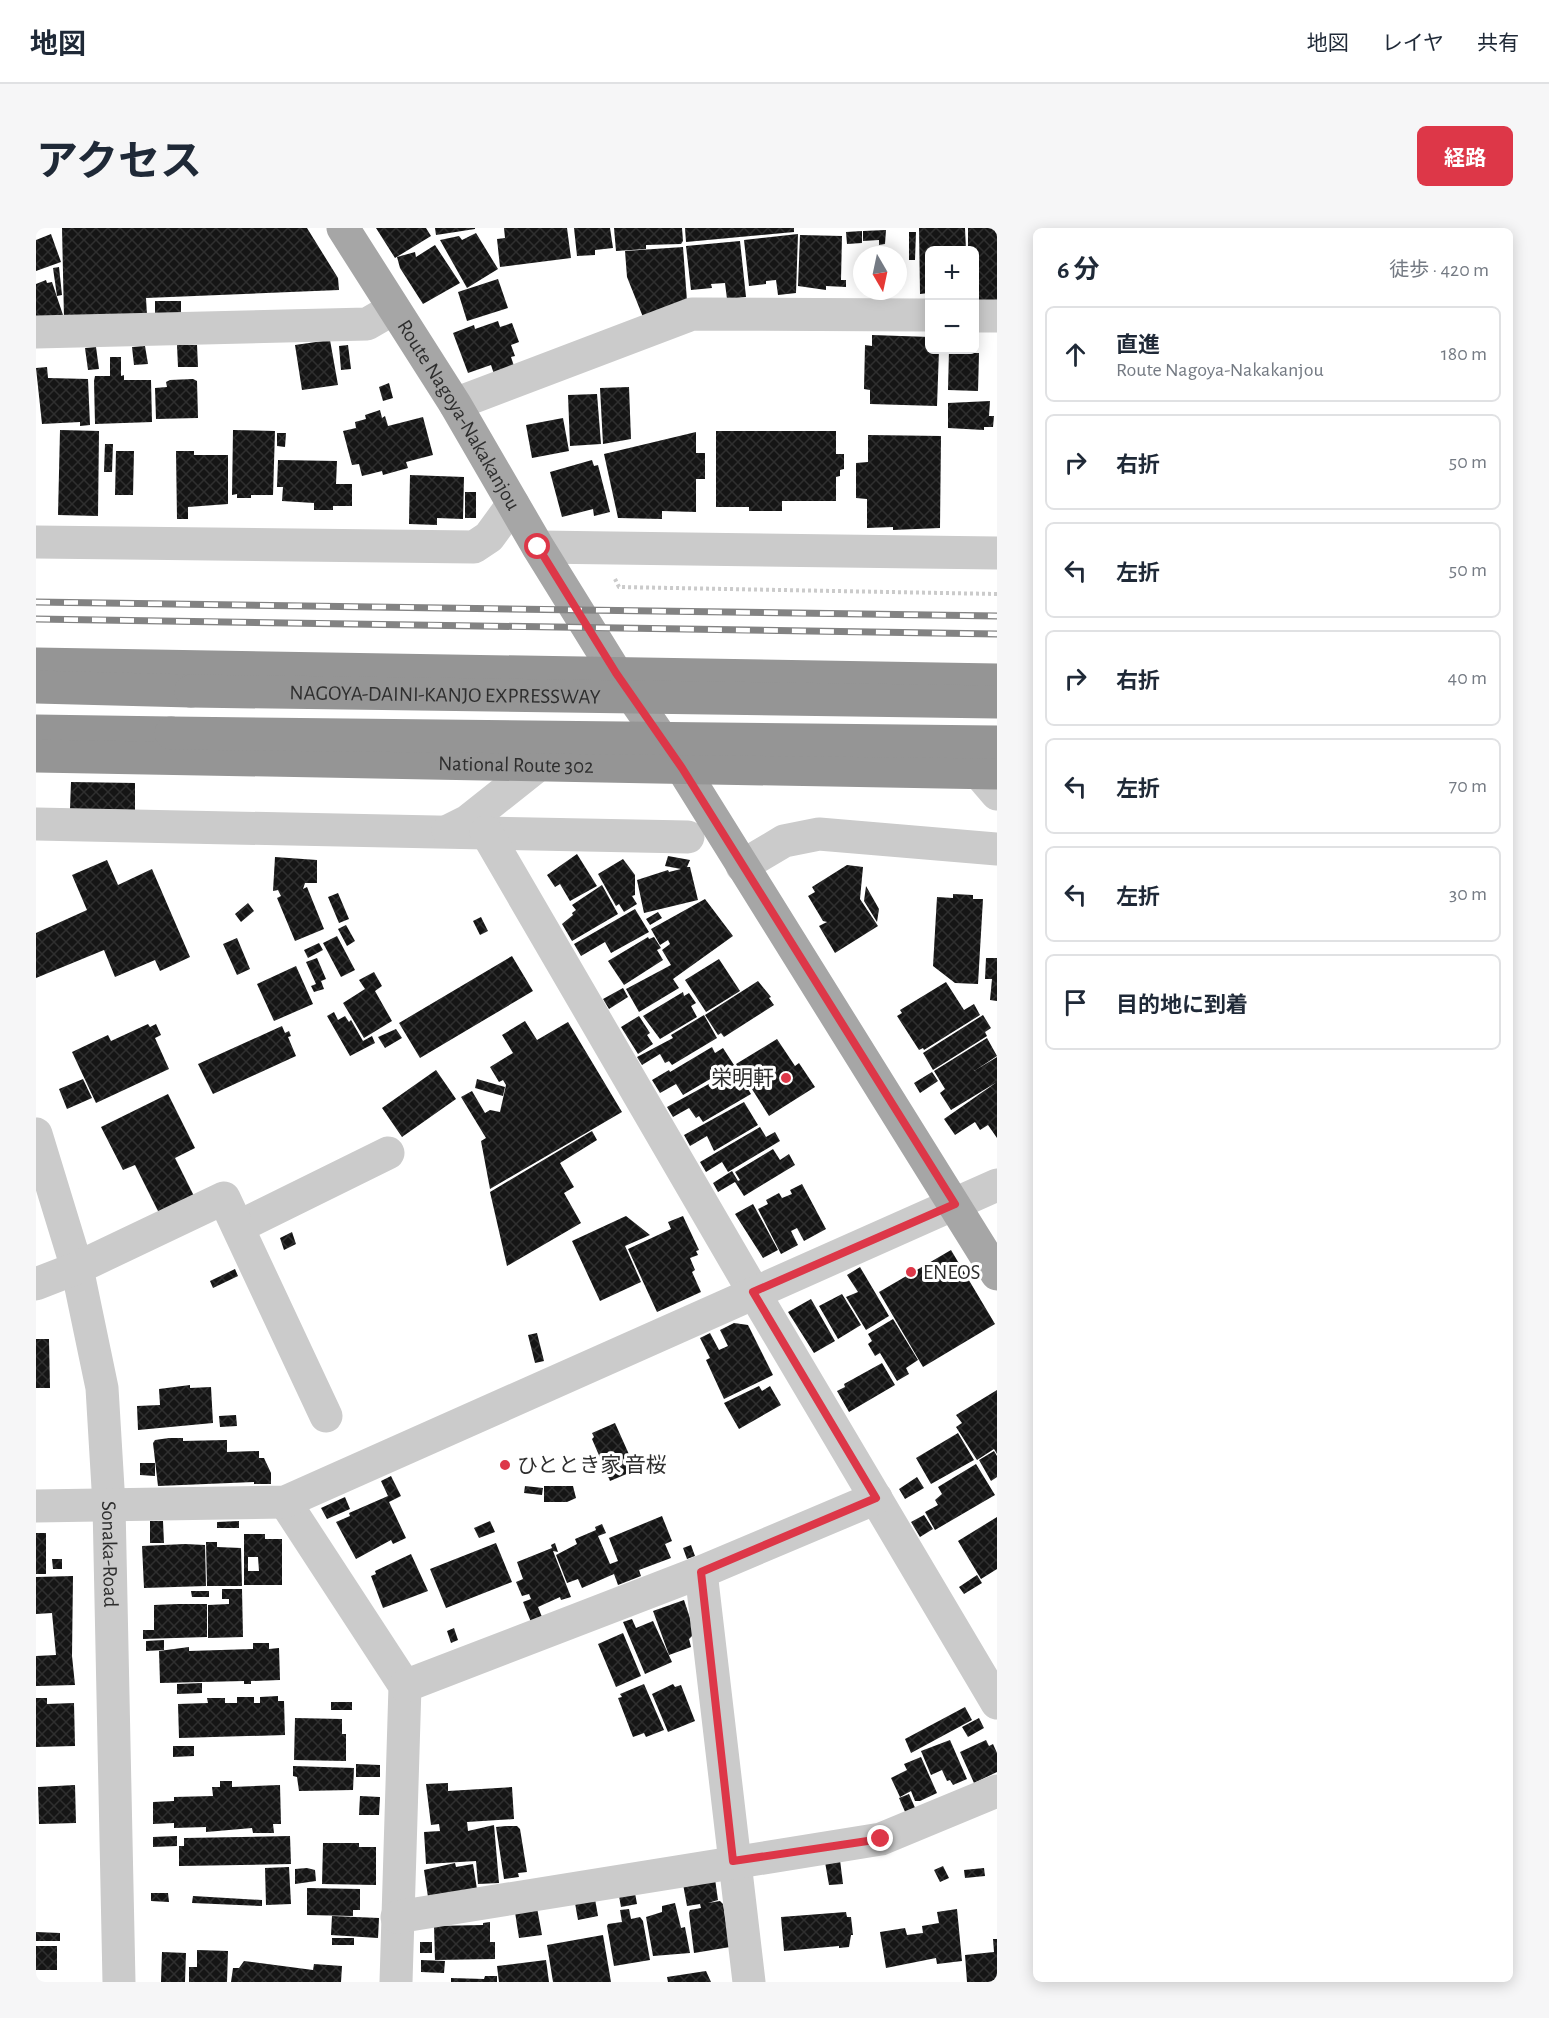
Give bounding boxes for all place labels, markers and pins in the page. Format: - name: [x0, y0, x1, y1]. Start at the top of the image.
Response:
- place label: 栄明軒: [711, 1067, 774, 1089]
- marker: 栄明軒: [779, 1071, 793, 1085]
- place label: ENEOS: [923, 1262, 981, 1283]
- marker: ENEOS: [904, 1265, 918, 1279]
- place label: ひととき家 音桜: [517, 1454, 667, 1476]
- marker: ひととき家 音桜: [498, 1458, 512, 1472]

